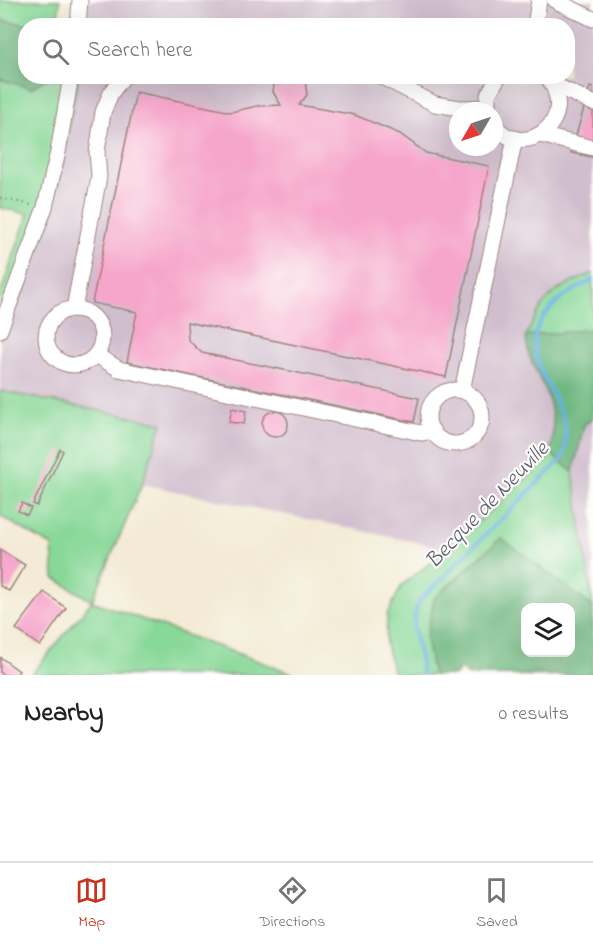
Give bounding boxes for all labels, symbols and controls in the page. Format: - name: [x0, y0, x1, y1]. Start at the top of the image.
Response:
- search box: [18, 18, 575, 84]
- icon: search: [39, 35, 72, 68]
- text: Search here: [87, 35, 192, 67]
- north arrow: [449, 102, 503, 156]
- water label: Becque de Neuville: [419, 434, 558, 577]
- map controls: [521, 603, 575, 657]
- button: layers: [521, 603, 575, 657]
- text: Nearby: [24, 695, 103, 733]
- text: 0 results: [498, 700, 569, 729]
- tab: Map: [75, 874, 108, 934]
- tab: Directions: [259, 874, 325, 934]
- tab: Saved: [476, 874, 518, 934]

